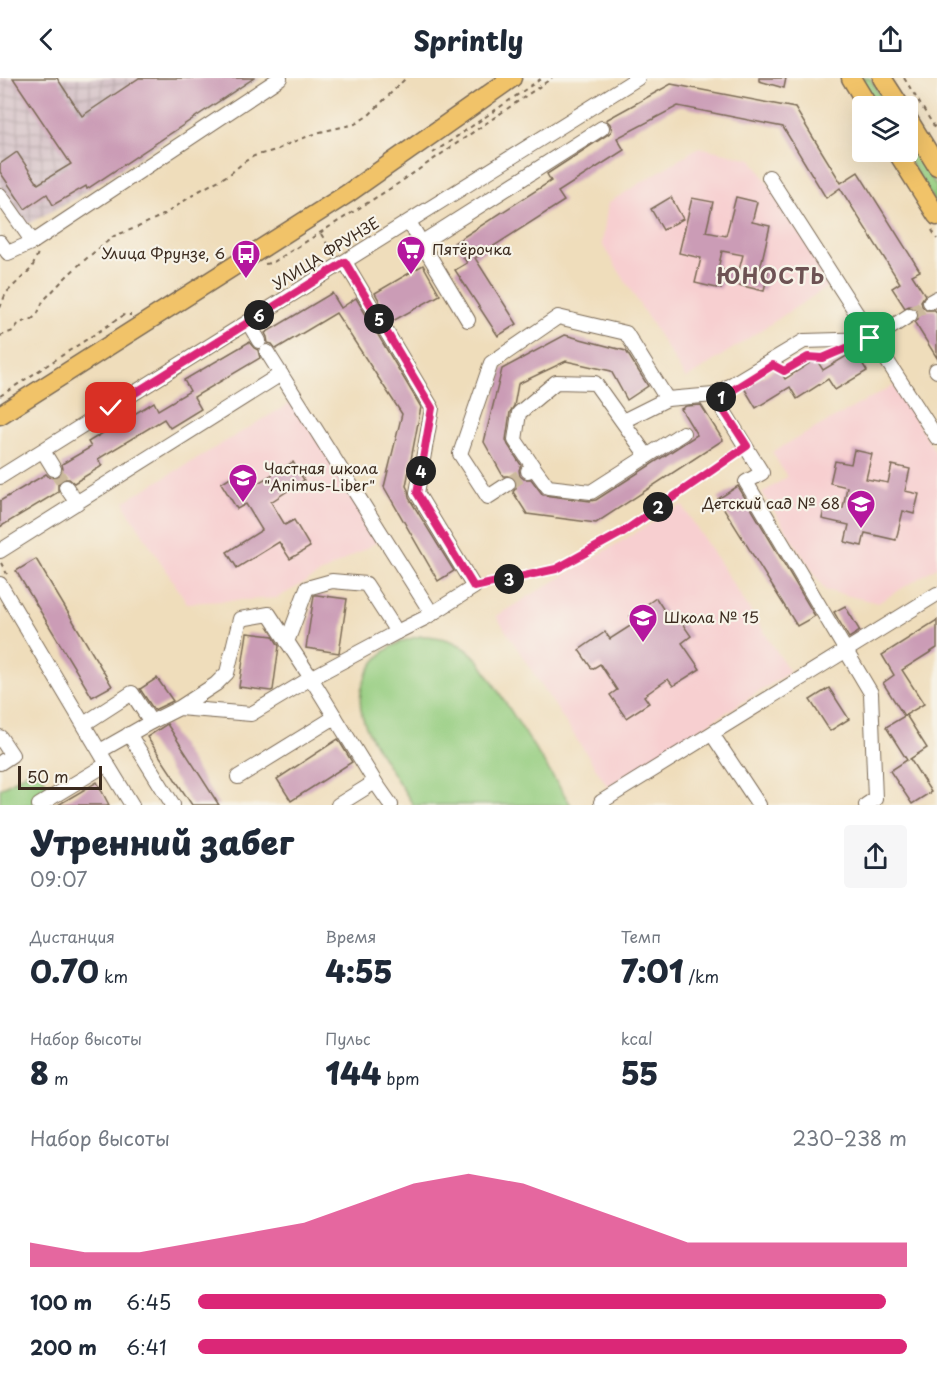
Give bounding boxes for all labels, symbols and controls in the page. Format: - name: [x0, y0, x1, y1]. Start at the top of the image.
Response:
- text: Sprintly: [414, 19, 523, 60]
- icon: back: [30, 23, 63, 56]
- icon: share: [874, 23, 907, 56]
- map controls: [852, 96, 918, 162]
- button: layers: [852, 96, 918, 162]
- street label: УЛИЦА ФРУНЗЕ: [267, 211, 383, 295]
- supermarket icon: Пятёрочка: [395, 234, 427, 276]
- place label: Пятёрочка: [432, 237, 512, 260]
- bus stop icon: Улица Фрунзе, 6: [230, 238, 262, 280]
- place label: Улица Фрунзе, 6: [102, 241, 225, 264]
- district label: ЮНОСТЬ: [716, 259, 826, 291]
- pin: 6: [244, 300, 274, 330]
- text: 6: [253, 303, 265, 327]
- pin: 5: [364, 304, 394, 334]
- text: 5: [374, 307, 384, 331]
- pin: [844, 312, 895, 363]
- icon: arrive: [853, 321, 886, 354]
- pin: [85, 382, 136, 433]
- pin: 1: [706, 382, 736, 412]
- text: 1: [717, 385, 725, 409]
- icon: check: [94, 391, 127, 424]
- place label: Частная школа "Animus-Liber": [264, 456, 379, 496]
- pin: 4: [406, 456, 436, 486]
- text: 4: [416, 459, 426, 483]
- school or university icon: Частная школа "Animus-Liber": [227, 462, 259, 504]
- school or university icon: Детский сад № 68: [845, 488, 877, 530]
- place label: Детский сад № 68: [702, 491, 840, 514]
- pin: 2: [643, 492, 673, 522]
- text: 2: [652, 495, 664, 519]
- pin: 3: [494, 564, 524, 594]
- text: 3: [504, 567, 514, 591]
- school or university icon: Школа № 15: [627, 602, 659, 644]
- place label: Школа № 15: [664, 605, 759, 628]
- scale bar: [18, 763, 102, 790]
- text: 50 m: [27, 764, 68, 788]
- text: Утренний забег: [30, 816, 294, 866]
- button: share: [844, 825, 907, 888]
- text: 09:07: [30, 864, 87, 894]
- text: Дистанция: [30, 924, 115, 948]
- text: Время: [325, 924, 376, 948]
- text: Темп: [621, 924, 661, 948]
- text: 0.70: [30, 948, 99, 993]
- text: 4:55: [325, 948, 393, 993]
- text: 7:01: [621, 948, 683, 993]
- text: km: [99, 964, 128, 988]
- text: /km: [683, 964, 719, 988]
- text: Набор высоты: [30, 1026, 142, 1050]
- text: Пульс: [325, 1026, 371, 1050]
- text: kcal: [621, 1026, 653, 1050]
- text: 8: [30, 1050, 49, 1095]
- text: 144: [325, 1050, 381, 1095]
- text: 55: [621, 1050, 659, 1095]
- text: m: [49, 1066, 69, 1090]
- text: bpm: [381, 1066, 420, 1090]
- text: Набор высоты: [30, 1123, 170, 1153]
- text: 230–238 m: [792, 1123, 907, 1153]
- text: 100 m: [30, 1287, 92, 1317]
- text: 6:45: [126, 1287, 171, 1317]
- text: 200 m: [30, 1332, 97, 1362]
- text: 6:41: [126, 1332, 167, 1362]

